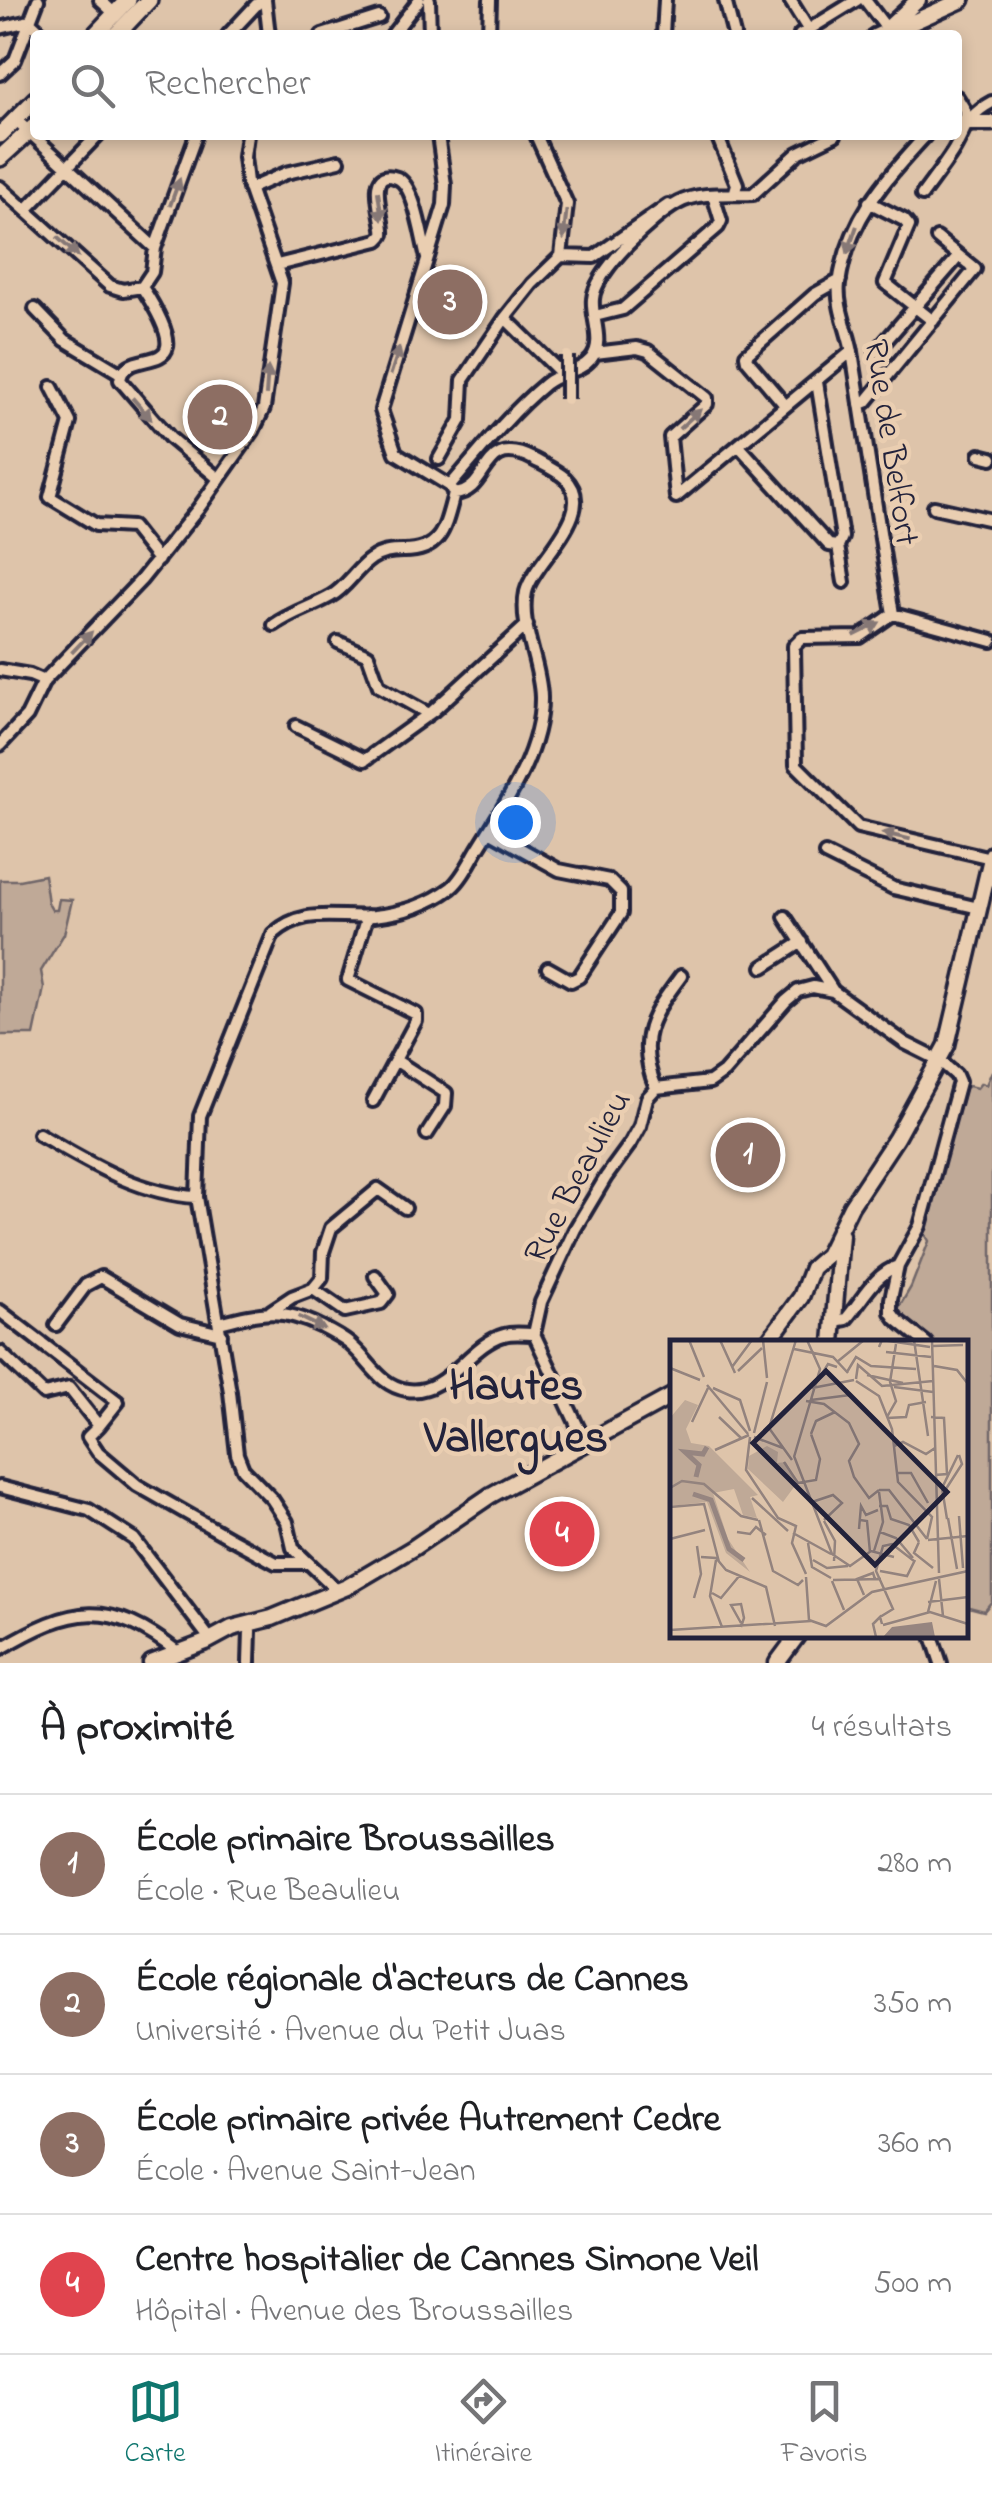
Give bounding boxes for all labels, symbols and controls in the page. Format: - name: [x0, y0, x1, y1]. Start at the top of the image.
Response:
- search box: [30, 30, 962, 140]
- text: Rechercher: [145, 57, 311, 113]
- icon: search: [65, 58, 120, 113]
- one-way arrow: [169, 176, 184, 206]
- one-way arrow: [372, 191, 388, 222]
- one-way arrow: [557, 210, 573, 242]
- one-way arrow: [844, 225, 859, 255]
- one-way arrow: [55, 236, 80, 258]
- pin: 3: [418, 264, 482, 340]
- street label: Rue de Belfort: [848, 336, 931, 549]
- one-way arrow: [389, 346, 404, 376]
- one-way arrow: [259, 364, 275, 396]
- pin: 2: [188, 380, 252, 454]
- one-way arrow: [131, 396, 153, 421]
- one-way arrow: [677, 409, 702, 431]
- one-way arrow: [853, 621, 882, 638]
- one-way arrow: [70, 630, 93, 654]
- your location: [490, 797, 541, 848]
- one-way arrow: [880, 828, 911, 843]
- street label: Rue Beaulieu: [512, 1082, 646, 1273]
- pin: 1: [716, 1118, 780, 1192]
- one-way arrow: [298, 1315, 327, 1332]
- inset map: [670, 1340, 967, 1638]
- district label: Hautes Vallergues: [423, 1355, 608, 1475]
- pin: 4: [530, 1496, 594, 1572]
- text: À proximité: [40, 1698, 234, 1759]
- text: 4 résultats: [812, 1705, 952, 1752]
- text: École primaire Broussailles: [135, 1813, 555, 1869]
- text: 1: [67, 1841, 78, 1888]
- text: 280 m: [877, 1841, 952, 1888]
- text: École · Rue Beaulieu: [135, 1869, 400, 1916]
- text: École régionale d'acteurs de Cannes: [135, 1953, 689, 2009]
- text: 2: [65, 1981, 80, 2028]
- text: 350 m: [874, 1981, 952, 2028]
- text: Université · Avenue du Petit Juas: [135, 2009, 566, 2056]
- text: École primaire privée Autrement Cedre: [135, 2093, 721, 2149]
- text: 3: [66, 2121, 79, 2168]
- text: 360 m: [878, 2121, 952, 2168]
- text: École · Avenue Saint-Jean: [135, 2149, 476, 2196]
- text: Centre hospitalier de Cannes Simone Veil: [135, 2233, 759, 2289]
- text: 4: [66, 2261, 79, 2308]
- text: 500 m: [873, 2261, 952, 2308]
- text: Hôpital · Avenue des Broussailles: [135, 2289, 573, 2336]
- tab: Carte: [124, 2374, 186, 2475]
- tab: Itinéraire: [435, 2374, 532, 2475]
- tab: Favoris: [781, 2374, 868, 2475]

